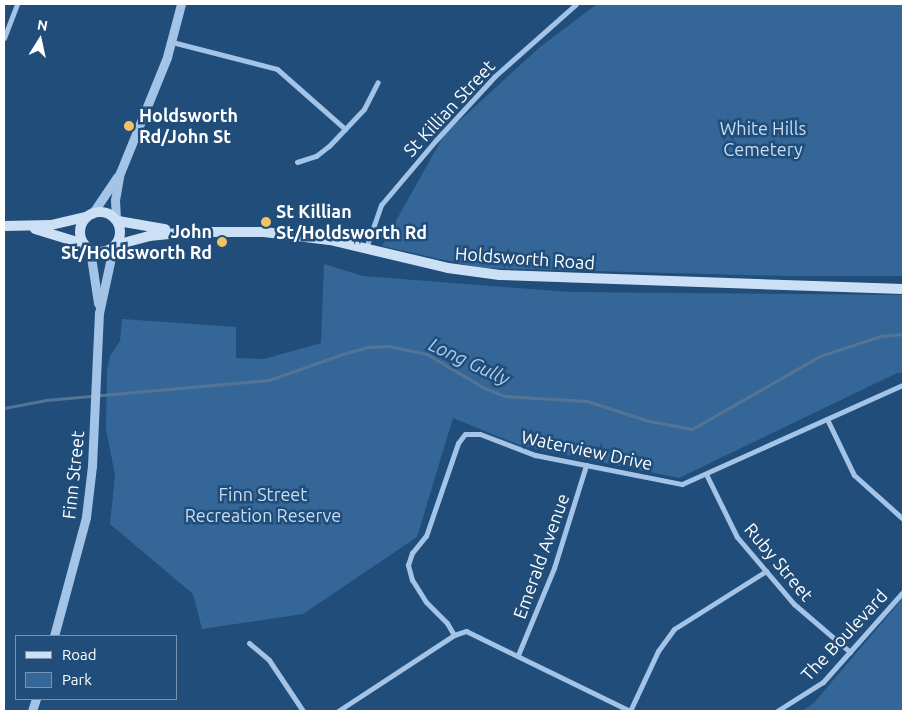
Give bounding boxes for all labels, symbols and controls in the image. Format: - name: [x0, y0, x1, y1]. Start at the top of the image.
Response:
- north arrow: [15, 15, 65, 65]
- text: N: [36, 16, 49, 34]
- street label: St Killian Street: [399, 55, 499, 161]
- place label: Holdsworth Rd/John St: [139, 105, 238, 148]
- park label: White Hills Cemetery: [720, 118, 806, 160]
- marker: Holdsworth Rd/John St: [123, 120, 135, 132]
- place label: St Killian St/Holdsworth Rd: [276, 201, 427, 243]
- marker: St Killian St/Holdsworth Rd: [260, 216, 272, 228]
- place label: John St/Holdsworth Rd: [61, 221, 212, 264]
- marker: John St/Holdsworth Rd: [216, 236, 228, 248]
- street label: Holdsworth Road: [454, 242, 596, 274]
- water label: Long Gully: [425, 333, 513, 391]
- street label: Waterview Drive: [519, 426, 655, 474]
- street label: Finn Street: [58, 430, 88, 520]
- park label: Finn Street Recreation Reserve: [185, 484, 341, 526]
- street label: Emerald Avenue: [508, 490, 574, 622]
- street label: Ruby Street: [740, 519, 818, 605]
- street label: The Boulevard: [796, 585, 892, 685]
- legend: [15, 635, 178, 700]
- text: Road: [62, 646, 97, 663]
- text: Park: [62, 671, 92, 688]

